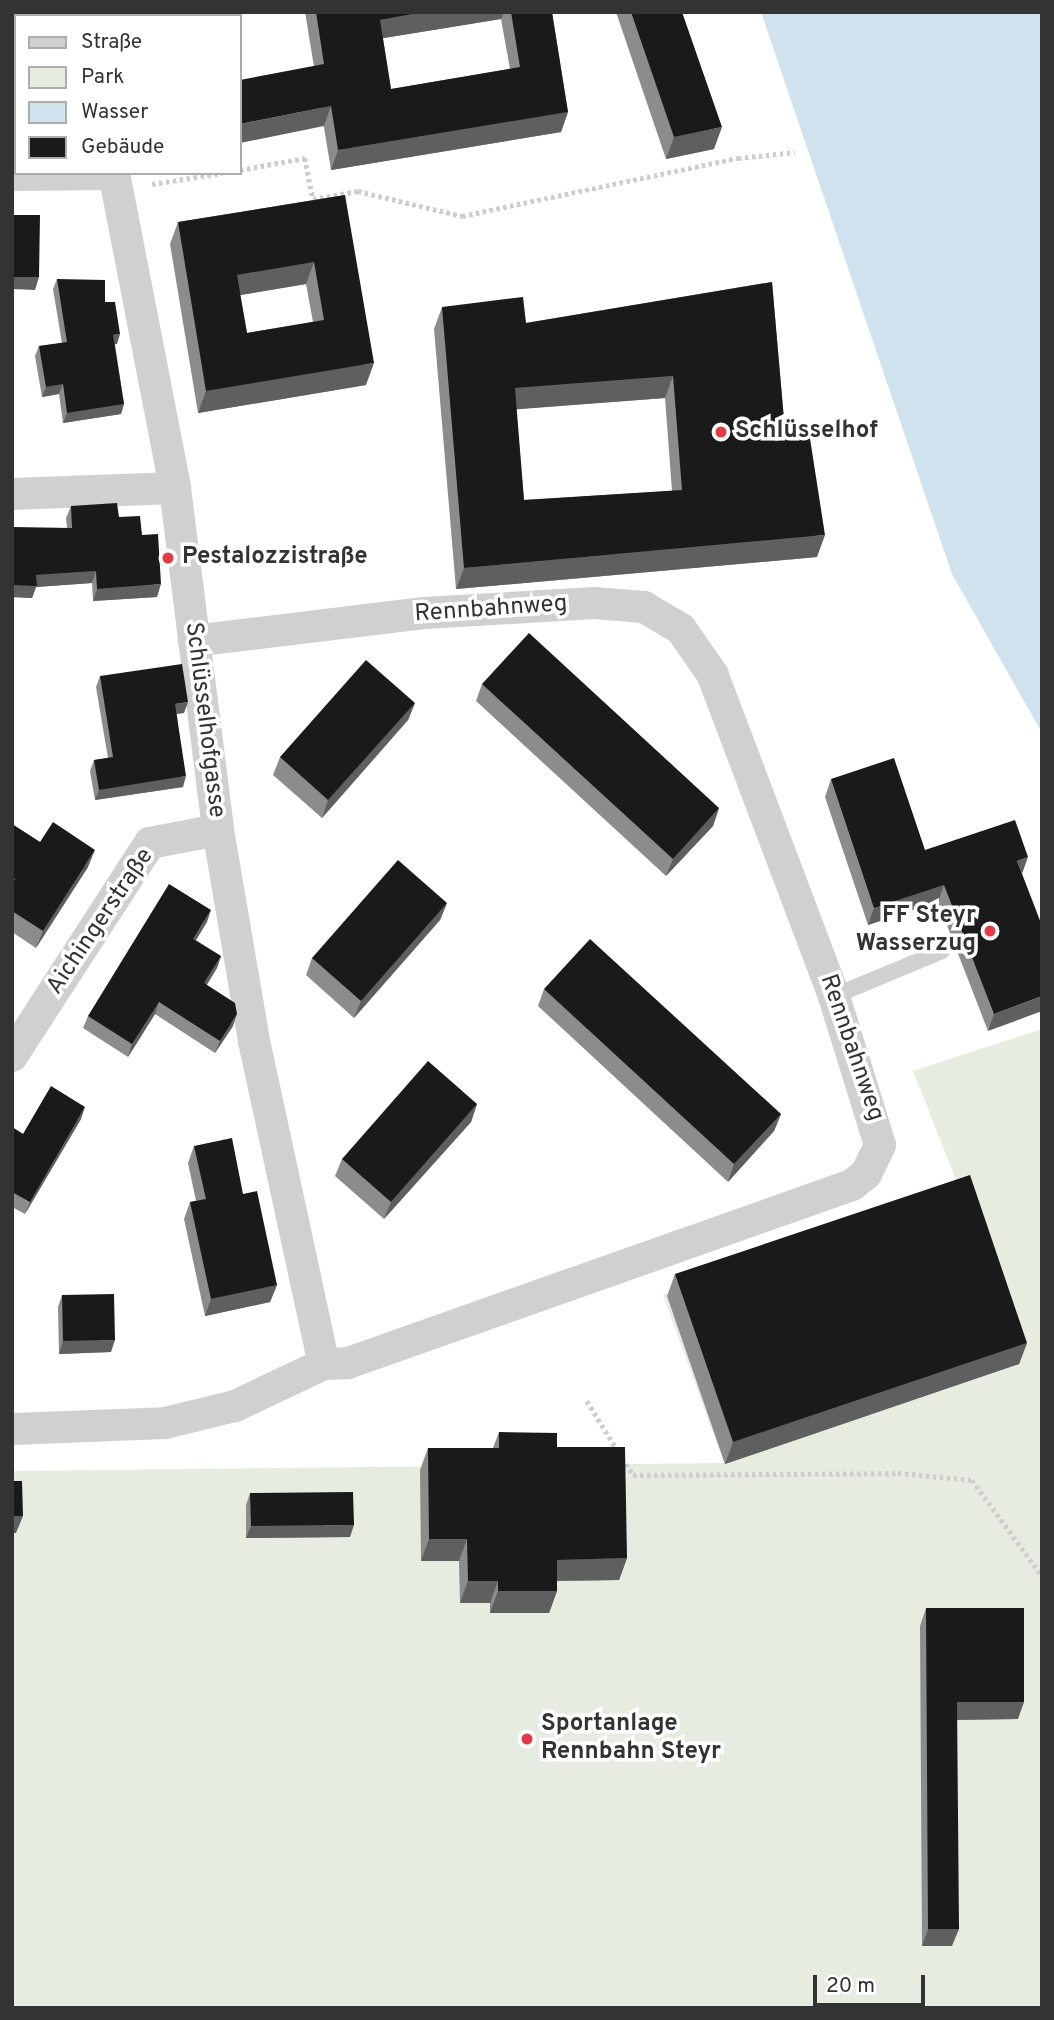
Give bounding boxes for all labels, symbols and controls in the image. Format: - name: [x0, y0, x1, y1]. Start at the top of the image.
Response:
- legend: [14, 14, 242, 175]
- text: Straße: [81, 29, 142, 56]
- text: Park: [81, 64, 124, 91]
- text: Wasser: [81, 99, 148, 126]
- text: Gebäude: [81, 134, 164, 161]
- place label: Schlüsselhof: [735, 418, 878, 446]
- marker: Schlüsselhof: [713, 424, 729, 440]
- place label: Pestalozzistraße: [182, 544, 368, 572]
- marker: Pestalozzistraße: [160, 550, 176, 566]
- street label: Rennbahnweg: [414, 590, 568, 630]
- street label: Schlüsselhofgasse: [178, 621, 230, 819]
- street label: Aichingerstraße: [41, 843, 161, 1001]
- place label: FF Steyr Wasserzug: [856, 903, 976, 959]
- marker: FF Steyr Wasserzug: [982, 923, 998, 939]
- street label: Rennbahnweg: [812, 971, 890, 1125]
- place label: Sportanlage Rennbahn Steyr: [541, 1711, 721, 1767]
- marker: Sportanlage Rennbahn Steyr: [519, 1731, 535, 1747]
- scale bar: [816, 1960, 928, 2004]
- text: 20 m: [826, 1973, 875, 2000]

